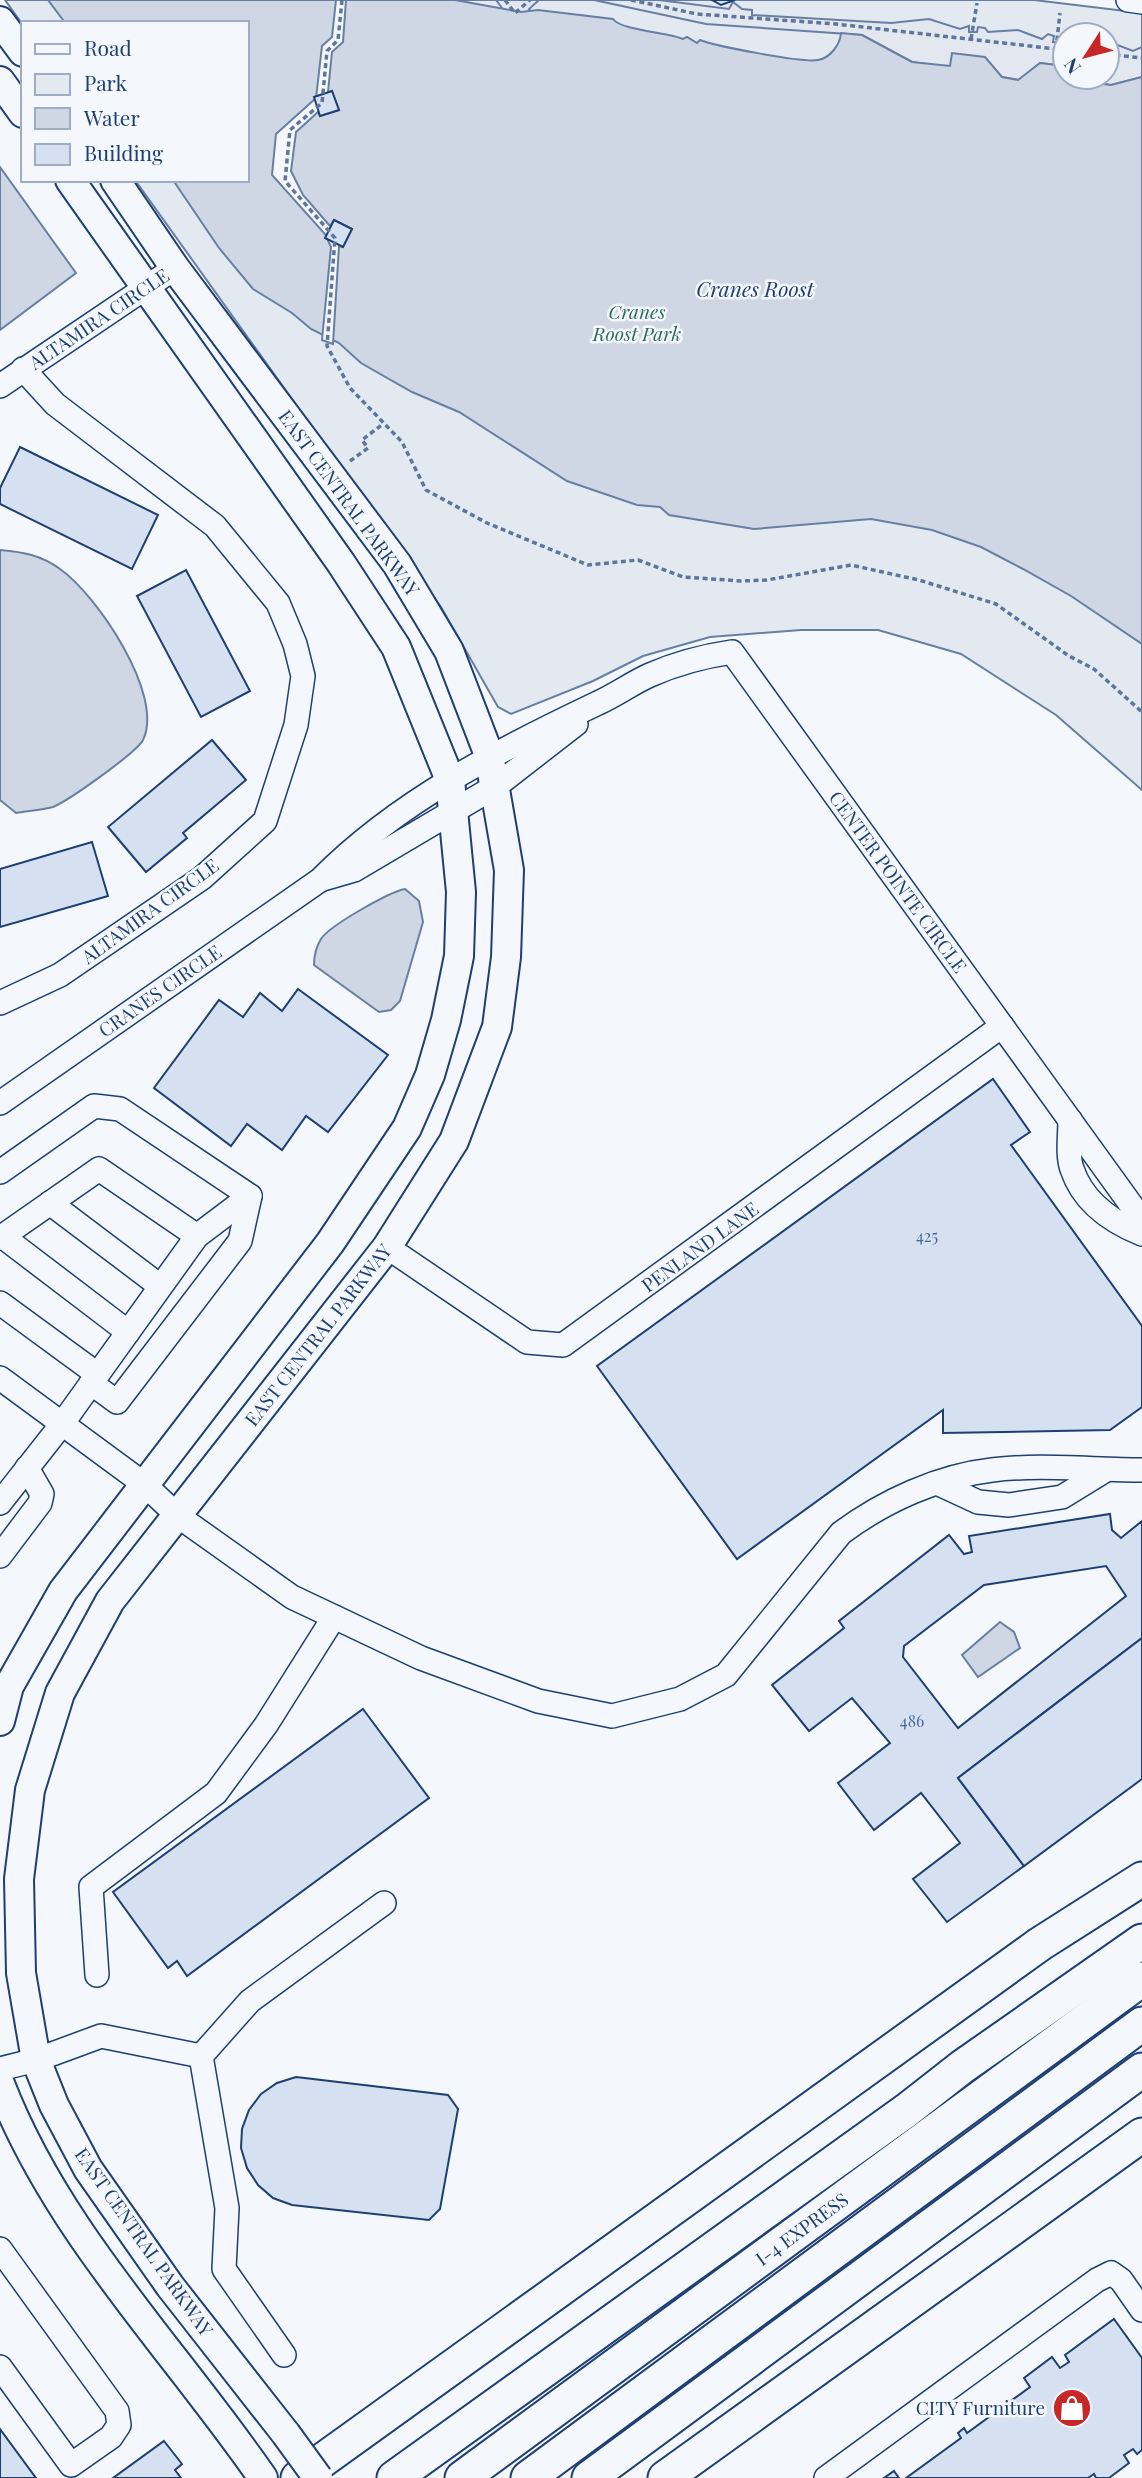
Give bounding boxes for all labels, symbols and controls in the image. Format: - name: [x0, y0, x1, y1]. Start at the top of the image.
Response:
- legend: [21, 21, 248, 182]
- north arrow: [1051, 21, 1121, 91]
- text: Road: [84, 33, 132, 61]
- text: N: [1057, 53, 1086, 80]
- text: Park: [84, 68, 128, 96]
- text: Water: [83, 103, 140, 131]
- text: Building: [84, 138, 163, 166]
- street label: ALTAMIRA CIRCLE: [23, 262, 174, 375]
- water label: Cranes Roost: [696, 274, 815, 302]
- park label: Cranes Roost Park: [592, 298, 681, 346]
- street label: EAST CENTRAL PARKWAY: [273, 404, 427, 602]
- street label: CENTER POINTE CIRCLE: [824, 785, 974, 978]
- street label: ALTAMIRA CIRCLE: [75, 852, 223, 969]
- street label: CRANES CIRCLE: [93, 938, 226, 1042]
- street label: PENLAND LANE: [636, 1195, 763, 1297]
- house number: 425: [916, 1225, 938, 1246]
- street label: EAST CENTRAL PARKWAY: [238, 1237, 397, 1431]
- house number: 486: [900, 1710, 924, 1731]
- street label: EAST CENTRAL PARKWAY: [70, 2142, 220, 2341]
- street label: I-4 EXPRESS: [750, 2186, 853, 2271]
- shop icon: CITY Furniture: [1051, 2387, 1093, 2429]
- place label: CITY Furniture: [916, 2394, 1045, 2420]

